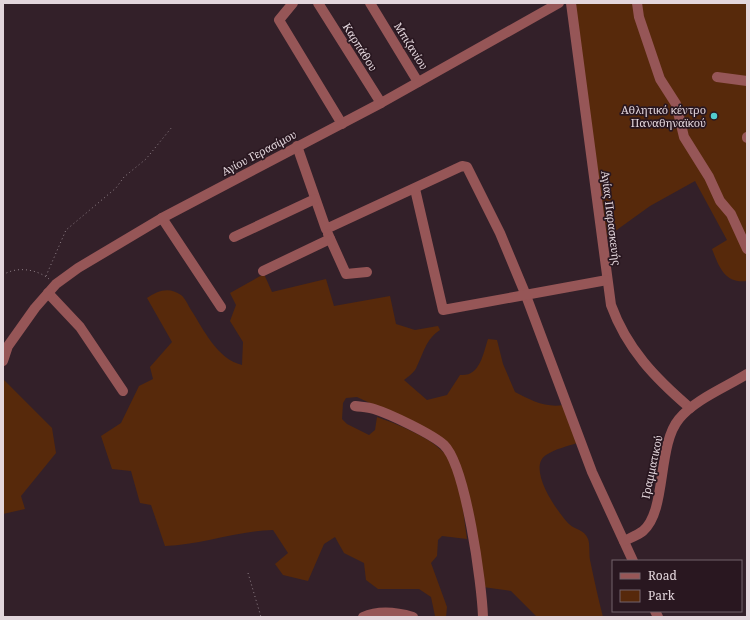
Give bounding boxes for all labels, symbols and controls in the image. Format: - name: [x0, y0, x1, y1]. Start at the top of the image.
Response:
- street label: Μπιζανίου: [391, 19, 432, 72]
- street label: Καρπάθου: [340, 20, 381, 74]
- place label: Αθλητικό κέντρο Παναθηναϊκού: [621, 102, 706, 130]
- marker: Αθλητικό κέντρο Παναθηναϊκού: [709, 111, 719, 121]
- street label: Αγίου Γερασίμου: [218, 126, 299, 179]
- street label: Αγίας Παρασκευής: [598, 170, 625, 266]
- street label: Γραμματικού: [637, 434, 666, 500]
- legend: [612, 560, 742, 612]
- text: Road: [648, 567, 678, 584]
- text: Park: [648, 587, 676, 604]

